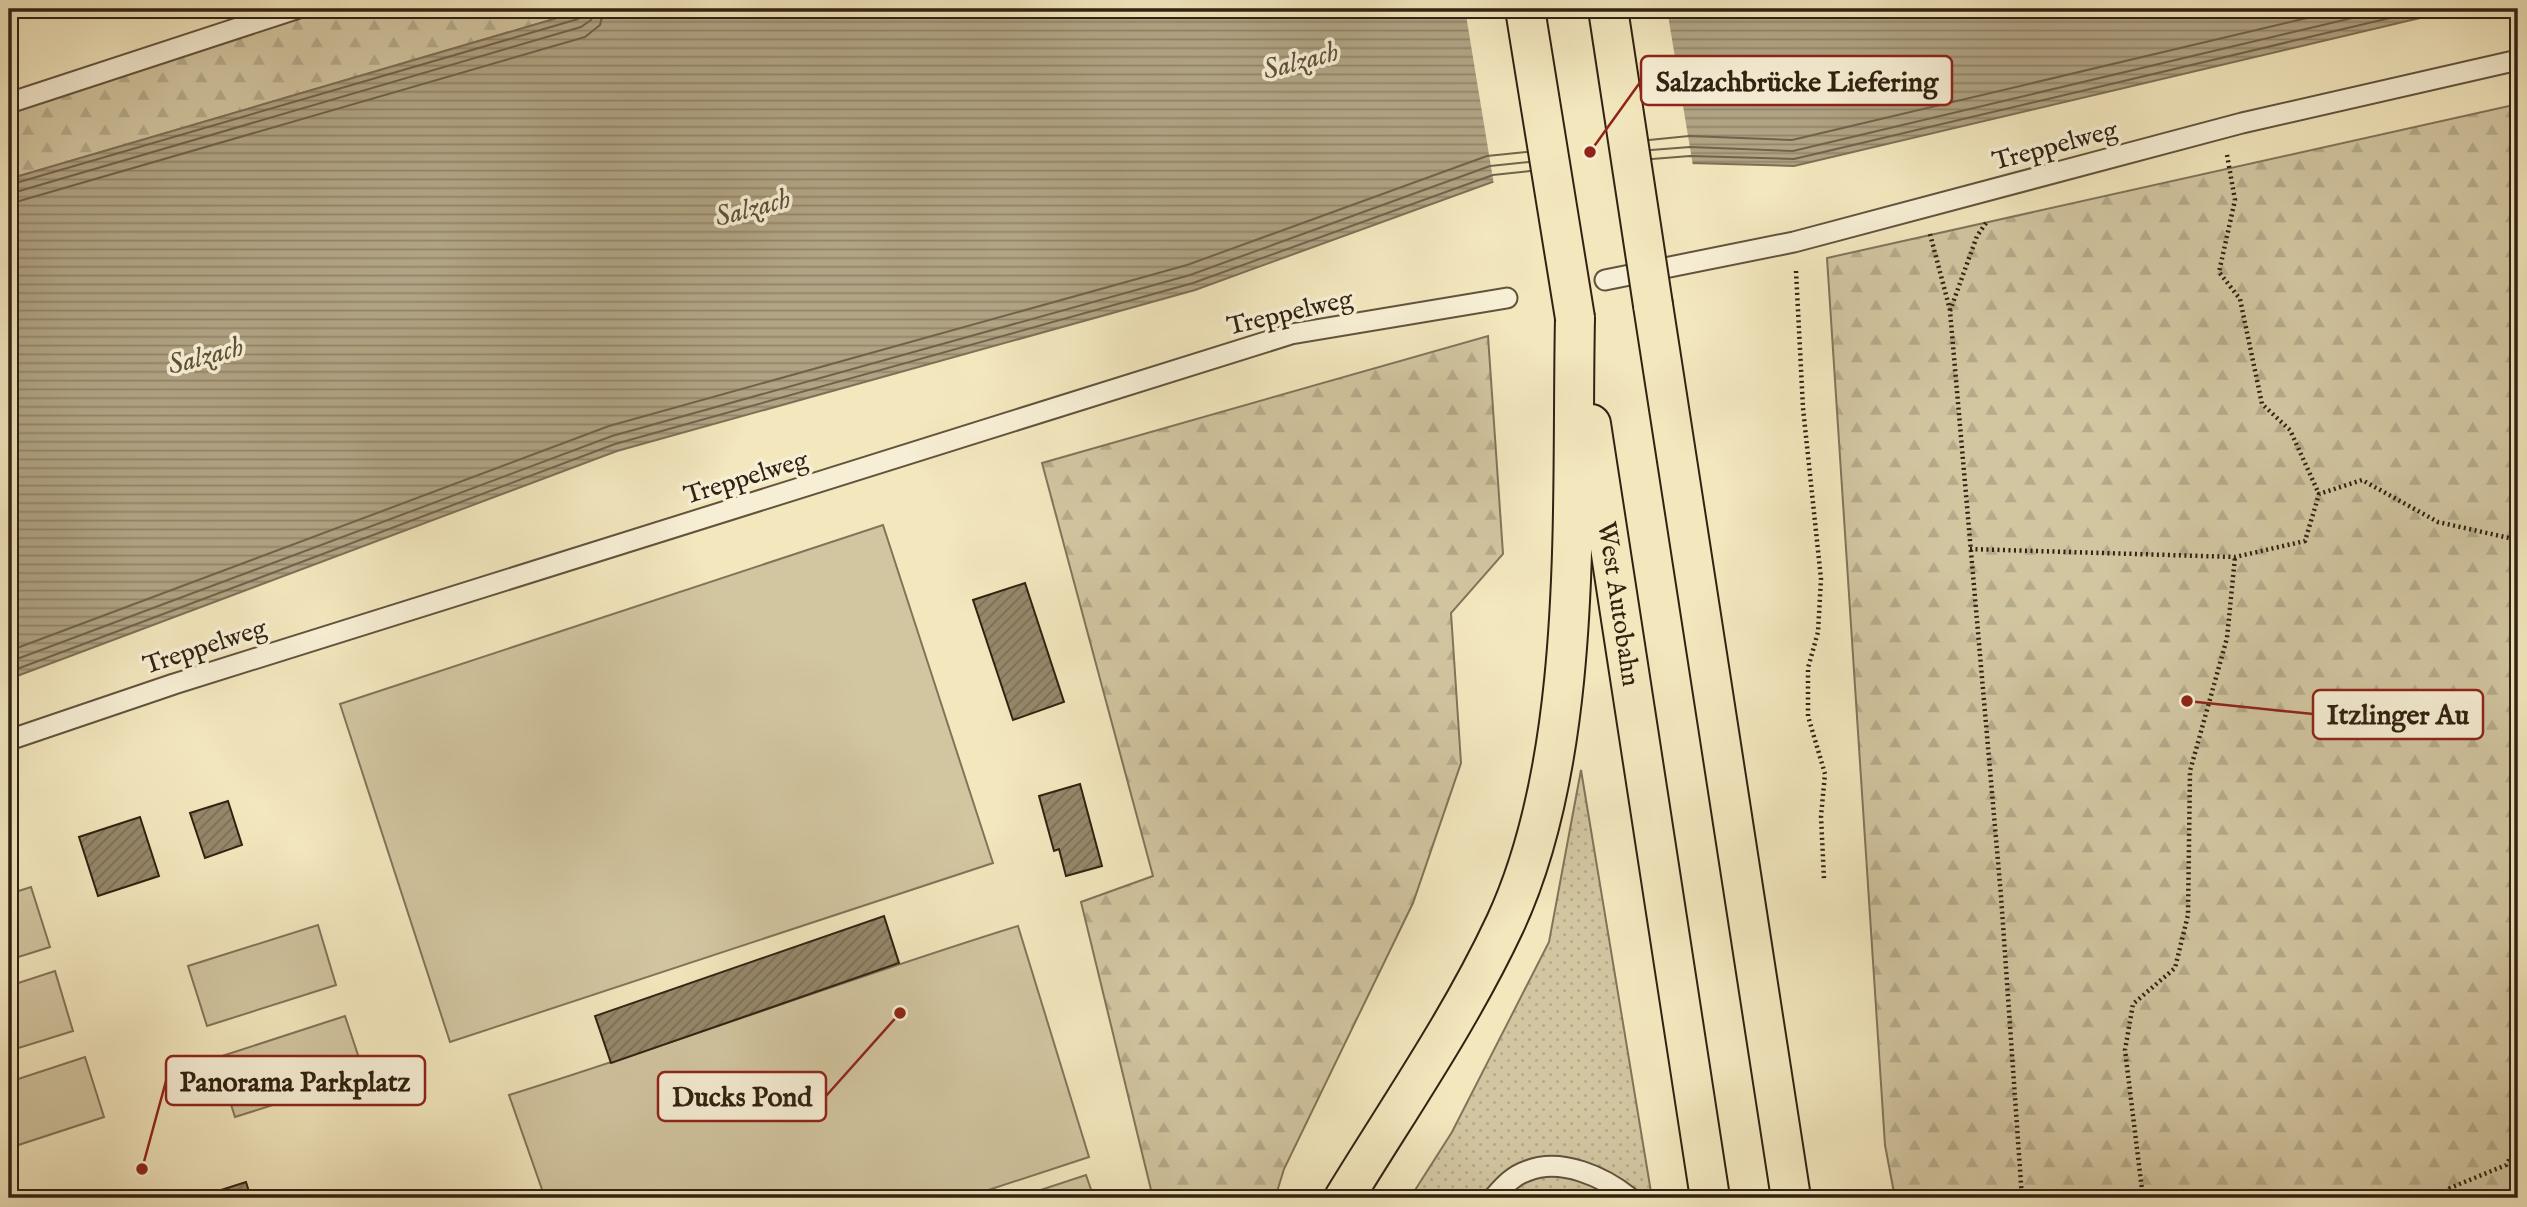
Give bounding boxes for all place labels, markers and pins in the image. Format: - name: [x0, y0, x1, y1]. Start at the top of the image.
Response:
- callout: Salzachbrücke Liefering: [1641, 56, 1952, 105]
- callout: Itzlinger Au: [2313, 690, 2483, 739]
- callout: Panorama Parkplatz: [166, 1056, 425, 1105]
- callout: Ducks Pond: [658, 1072, 826, 1121]

